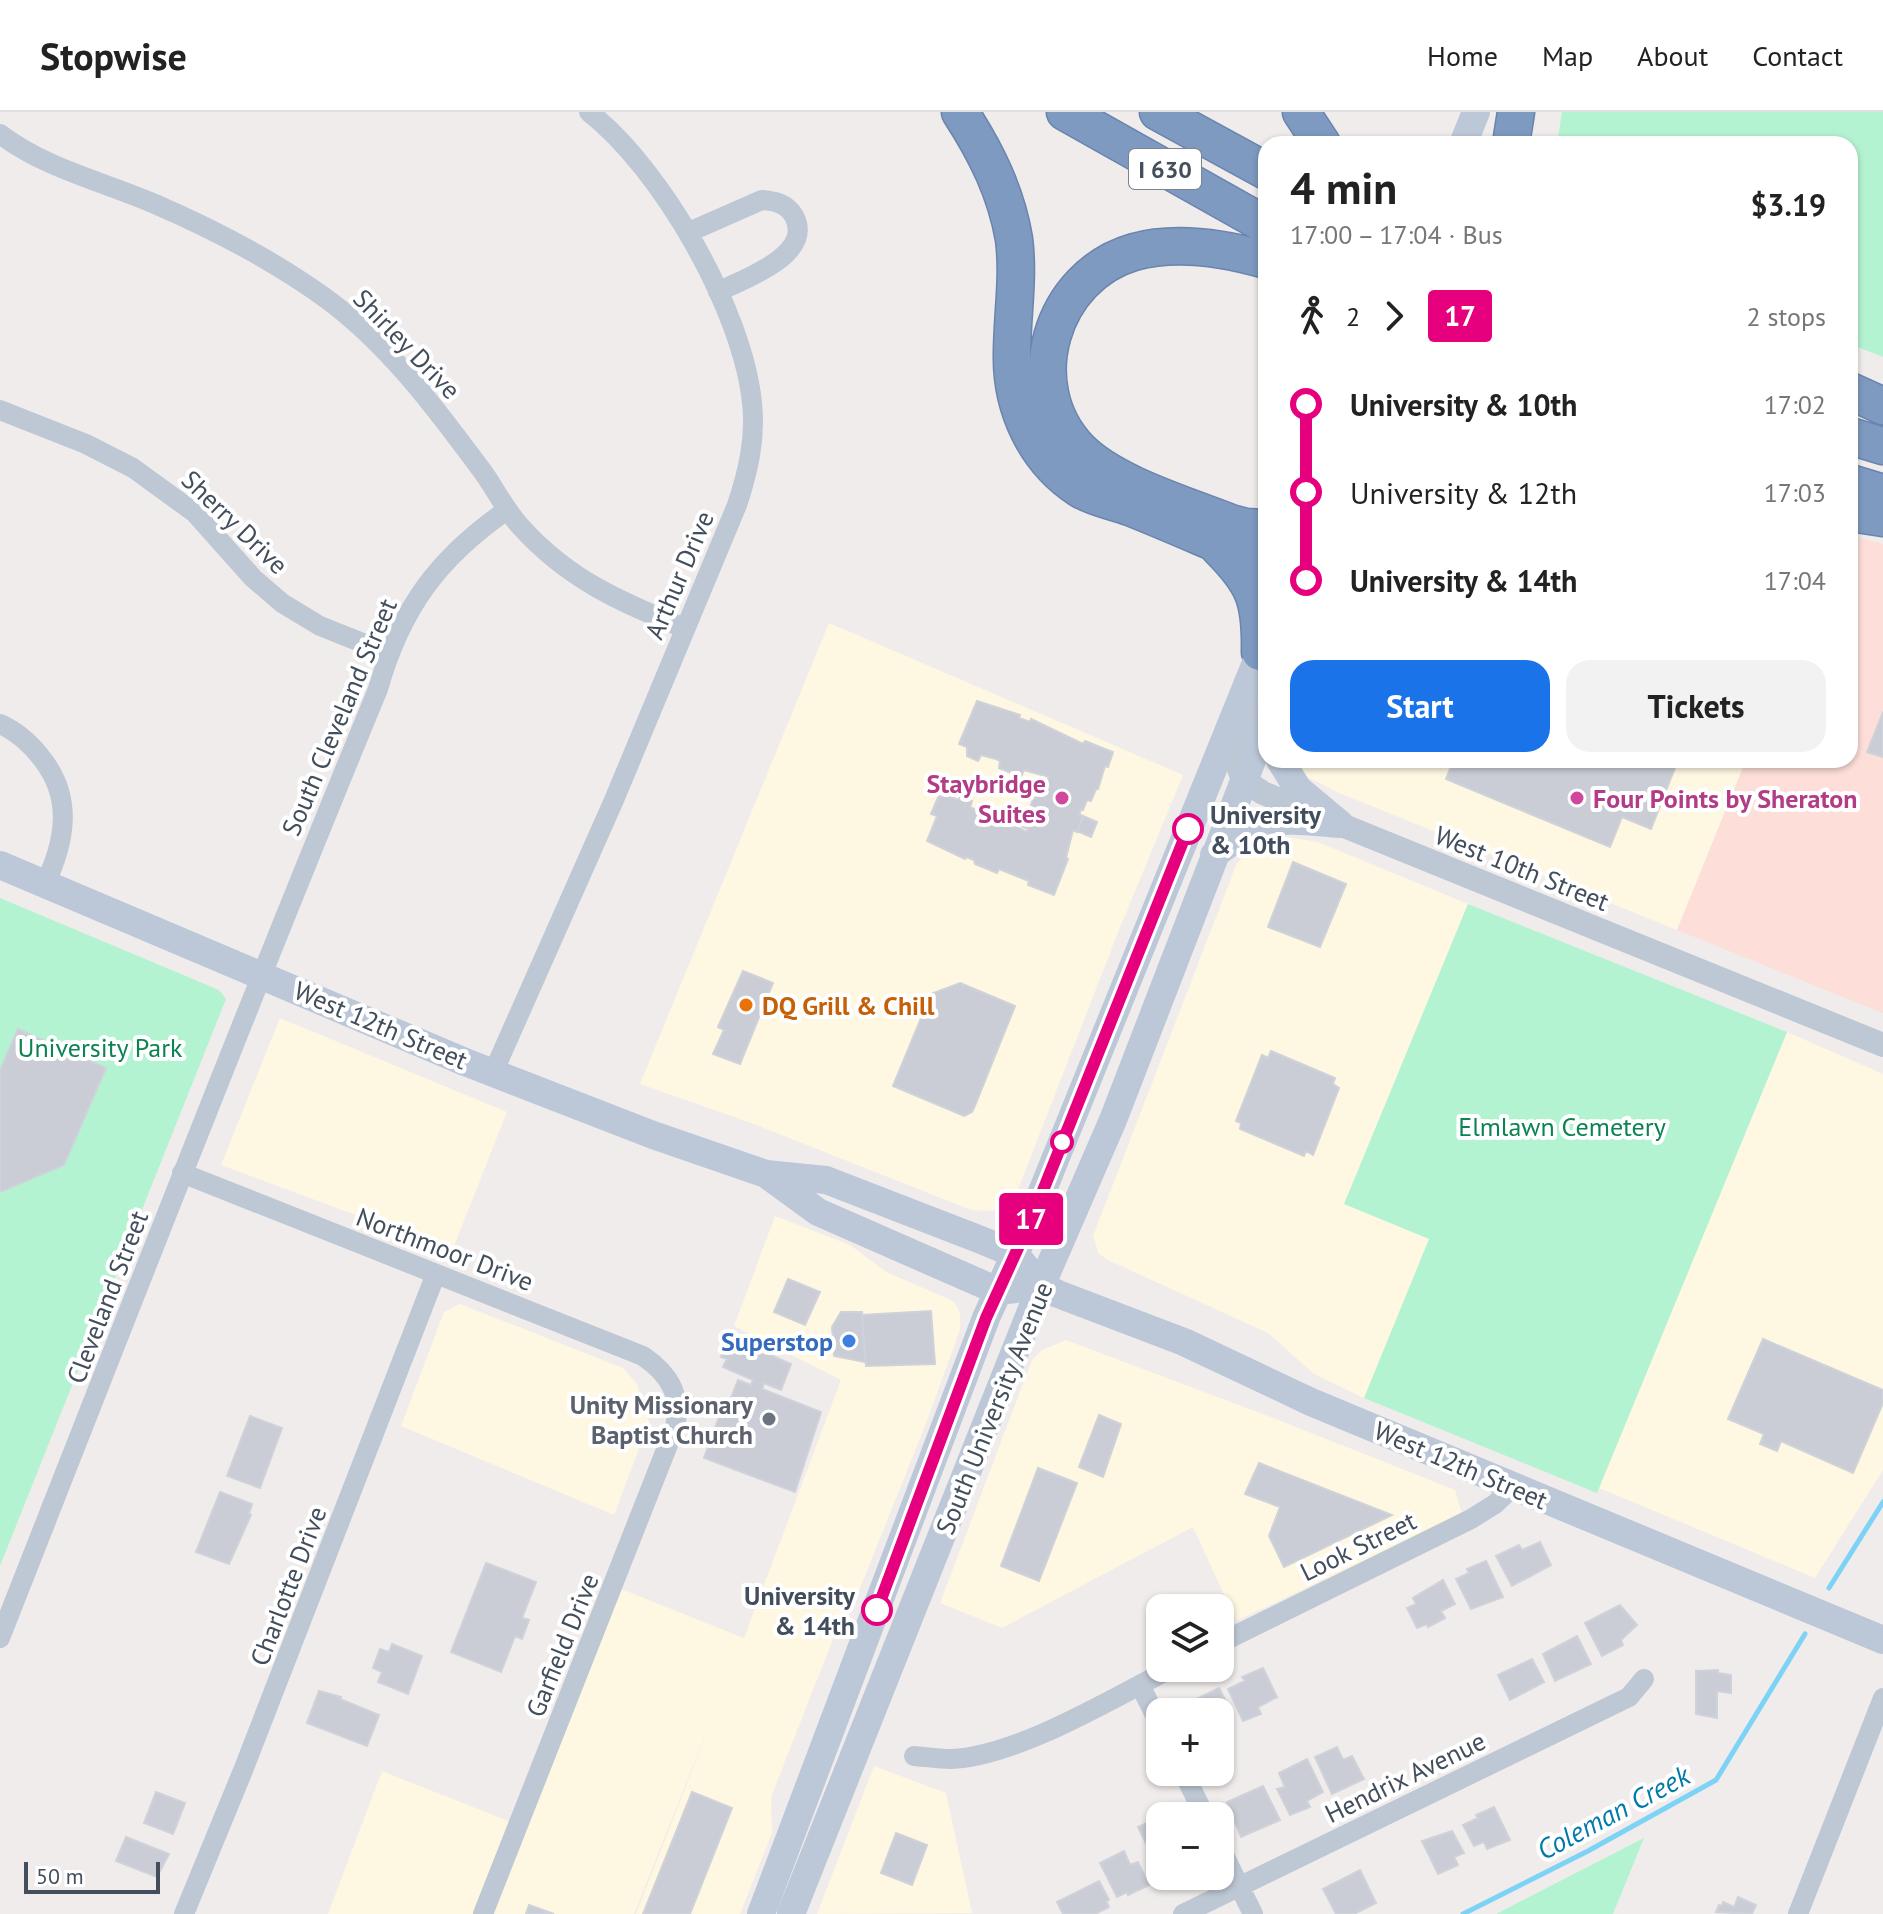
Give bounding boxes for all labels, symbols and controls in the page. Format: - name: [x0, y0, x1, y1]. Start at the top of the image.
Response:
- text: Stopwise: [40, 31, 187, 80]
- text: Home: [1427, 37, 1498, 74]
- text: Map: [1542, 37, 1593, 74]
- text: About: [1637, 37, 1708, 74]
- text: Contact: [1752, 37, 1843, 74]
- road number: I 630: [1129, 149, 1201, 189]
- text: 4 min: [1290, 159, 1397, 216]
- text: $3.19: [1751, 185, 1826, 224]
- text: 17:00 – 17:04 · Bus: [1290, 218, 1503, 251]
- street label: Shirley Drive: [346, 282, 468, 406]
- icon: walk: [1290, 294, 1334, 338]
- icon: forward: [1372, 294, 1416, 338]
- text: 17: [1444, 297, 1476, 334]
- text: 2: [1346, 300, 1360, 333]
- text: 2 stops: [1746, 300, 1826, 333]
- text: University & 10th: [1350, 385, 1577, 424]
- text: 17:02: [1764, 388, 1826, 421]
- street label: Sherry Drive: [175, 463, 295, 581]
- text: University & 12th: [1350, 473, 1577, 512]
- text: 17:03: [1764, 476, 1826, 509]
- street label: Arthur Drive: [637, 506, 721, 644]
- text: University & 14th: [1350, 561, 1577, 600]
- text: 17:04: [1764, 564, 1826, 597]
- street label: South Cleveland Street: [274, 593, 404, 840]
- button: Start: [1290, 660, 1550, 752]
- button: Tickets: [1566, 660, 1826, 752]
- place label: Staybridge Suites: [927, 767, 1046, 830]
- place label: Four Points by Sheraton: [1593, 782, 1858, 815]
- marker: Staybridge Suites: [1053, 789, 1071, 807]
- marker: Four Points by Sheraton: [1568, 789, 1586, 807]
- place label: University & 10th: [1210, 798, 1321, 861]
- marker: University & 10th: [1173, 814, 1203, 844]
- street label: West 10th Street: [1430, 818, 1614, 918]
- street label: West 12th Street: [289, 974, 473, 1076]
- place label: DQ Grill & Chill: [762, 989, 935, 1022]
- marker: DQ Grill & Chill: [737, 996, 755, 1014]
- park label: University Park: [17, 1031, 183, 1064]
- park label: Elmlawn Cemetery: [1458, 1110, 1666, 1143]
- unlabelled marker: [1051, 1131, 1073, 1153]
- line badge: 17: [995, 1193, 1067, 1245]
- street label: Northmoor Drive: [352, 1200, 538, 1298]
- text: 17: [1015, 1200, 1047, 1237]
- street label: Cleveland Street: [59, 1206, 155, 1388]
- street label: South University Avenue: [928, 1277, 1060, 1539]
- place label: Superstop: [721, 1325, 833, 1358]
- marker: Superstop: [840, 1332, 858, 1350]
- place label: Unity Missionary Baptist Church: [570, 1388, 754, 1451]
- marker: Unity Missionary Baptist Church: [760, 1410, 778, 1428]
- street label: West 12th Street: [1369, 1414, 1553, 1516]
- street label: Charlotte Drive: [242, 1502, 334, 1670]
- street label: Look Street: [1295, 1504, 1421, 1588]
- street label: Garfield Drive: [518, 1568, 606, 1722]
- place label: University & 14th: [744, 1579, 856, 1642]
- map controls: [1146, 1594, 1234, 1890]
- button: layers: [1146, 1594, 1234, 1682]
- marker: University & 14th: [862, 1595, 892, 1625]
- button: +: [1146, 1698, 1234, 1786]
- street label: Hendrix Avenue: [1319, 1724, 1491, 1830]
- water label: Coleman Creek: [1530, 1756, 1697, 1868]
- button: −: [1146, 1802, 1234, 1890]
- scale bar: [24, 1858, 160, 1894]
- text: 50 m: [36, 1862, 84, 1890]

